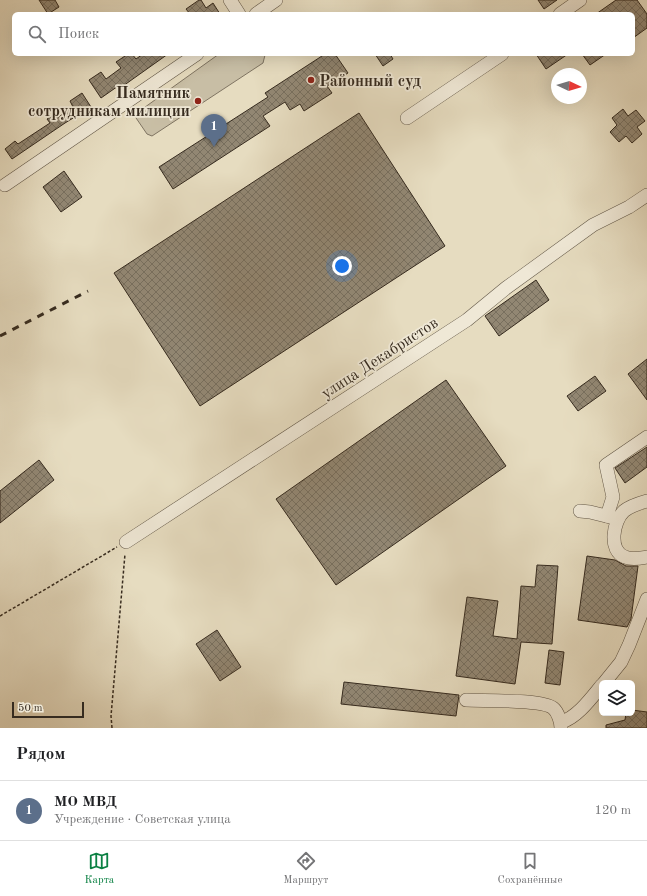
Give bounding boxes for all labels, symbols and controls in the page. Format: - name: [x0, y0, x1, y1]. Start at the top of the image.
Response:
- search box: [12, 12, 635, 56]
- icon: search: [26, 23, 48, 45]
- text: Поиск: [58, 27, 99, 42]
- north arrow: [551, 68, 587, 104]
- place label: Районный суд: [319, 74, 421, 90]
- marker: Районный суд: [306, 75, 316, 85]
- place label: Памятник сотрудникам милиции: [28, 86, 191, 120]
- marker: Памятник сотрудникам милиции: [193, 96, 203, 106]
- pin: 1: [201, 114, 227, 147]
- your location: [332, 256, 352, 276]
- street label: улица Декабристов: [319, 315, 441, 402]
- map controls: [599, 680, 635, 716]
- button: layers: [599, 680, 635, 716]
- scale bar: [12, 700, 84, 719]
- text: 50 m: [18, 703, 43, 714]
- text: Рядом: [16, 746, 65, 763]
- text: МО МВД: [54, 795, 117, 810]
- text: 1: [25, 804, 33, 817]
- text: 120 m: [594, 804, 631, 817]
- text: Учреждение · Советская улица: [54, 813, 231, 826]
- tab: Карта: [85, 850, 114, 888]
- tab: Маршрут: [283, 850, 329, 888]
- tab: Сохранённые: [498, 850, 562, 888]

